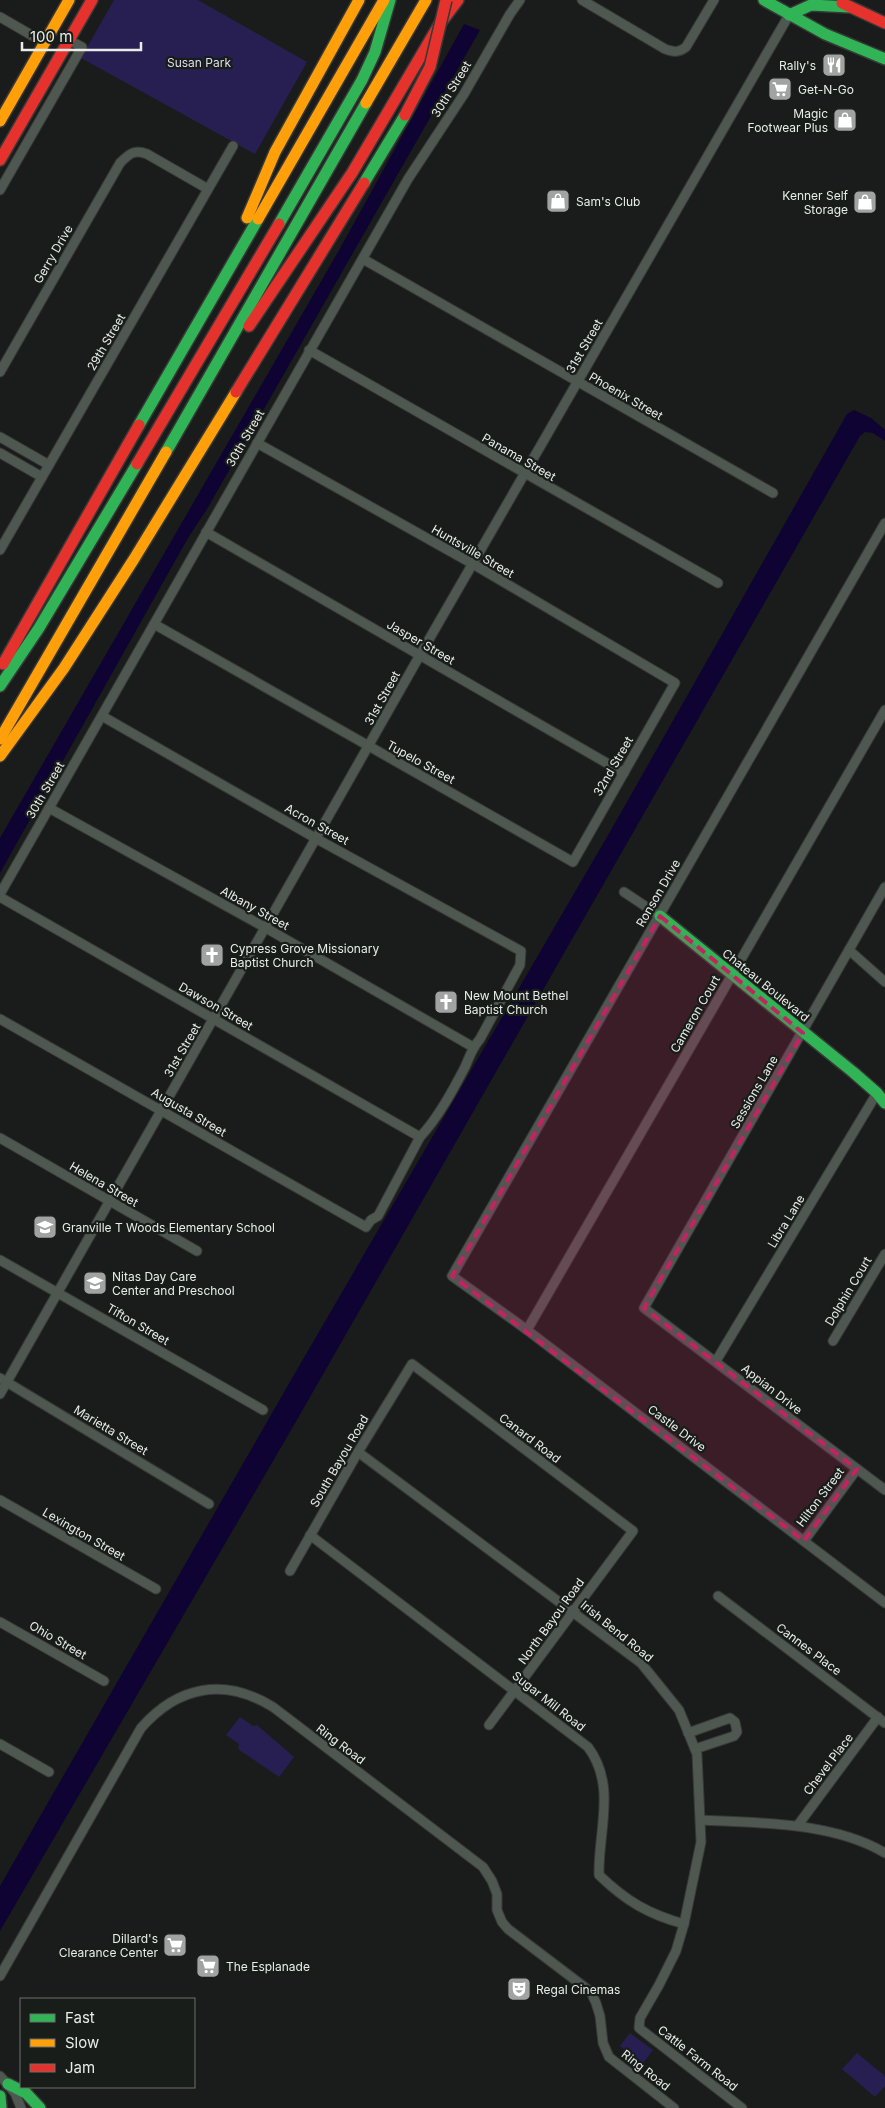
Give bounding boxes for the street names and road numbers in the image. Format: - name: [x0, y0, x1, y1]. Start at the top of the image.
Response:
- street label: 30th Street: [428, 58, 474, 120]
- street label: Gerry Drive: [30, 222, 76, 286]
- street label: 29th Street: [84, 311, 128, 373]
- street label: 31st Street: [563, 316, 605, 376]
- street label: Phoenix Street: [586, 369, 666, 423]
- street label: 30th Street: [223, 407, 267, 469]
- street label: Panama Street: [479, 430, 559, 484]
- street label: Huntsville Street: [429, 521, 517, 581]
- street label: Jasper Street: [384, 616, 458, 668]
- street label: 31st Street: [361, 668, 403, 728]
- street label: 32nd Street: [590, 733, 636, 799]
- street label: Tupelo Street: [384, 737, 458, 787]
- street label: 30th Street: [23, 759, 67, 821]
- street label: Acron Street: [282, 800, 352, 848]
- street label: Ronson Drive: [633, 857, 683, 929]
- street label: Albany Street: [218, 883, 292, 933]
- street label: Chateau Boulevard: [719, 945, 813, 1025]
- street label: Cameron Court: [667, 973, 723, 1055]
- street label: Dawson Street: [176, 979, 256, 1033]
- street label: 31st Street: [161, 1020, 203, 1080]
- street label: Sessions Lane: [727, 1053, 781, 1131]
- street label: Augusta Street: [149, 1084, 229, 1140]
- street label: Helena Street: [67, 1158, 141, 1210]
- street label: Libra Lane: [764, 1192, 808, 1250]
- street label: Dolphin Court: [821, 1254, 875, 1328]
- street label: Tifton Street: [104, 1300, 172, 1348]
- street label: Appian Drive: [739, 1361, 805, 1417]
- street label: Castle Drive: [645, 1401, 709, 1455]
- street label: Marietta Street: [71, 1402, 151, 1458]
- street label: Canard Road: [496, 1410, 564, 1466]
- street label: South Bayou Road: [307, 1412, 371, 1510]
- street label: Hilton Street: [793, 1464, 847, 1530]
- street label: Lexington Street: [40, 1504, 128, 1564]
- street label: North Bayou Road: [515, 1575, 587, 1667]
- street label: Irish Bend Road: [578, 1597, 656, 1665]
- street label: Ohio Street: [27, 1618, 89, 1662]
- street label: Cannes Place: [774, 1620, 844, 1678]
- street label: Sugar Mill Road: [509, 1668, 589, 1734]
- street label: Ring Road: [314, 1721, 368, 1767]
- street label: Chevel Place: [800, 1730, 856, 1798]
- street label: Cattle Farm Road: [655, 2022, 741, 2094]
- street label: Ring Road: [619, 2046, 673, 2094]

